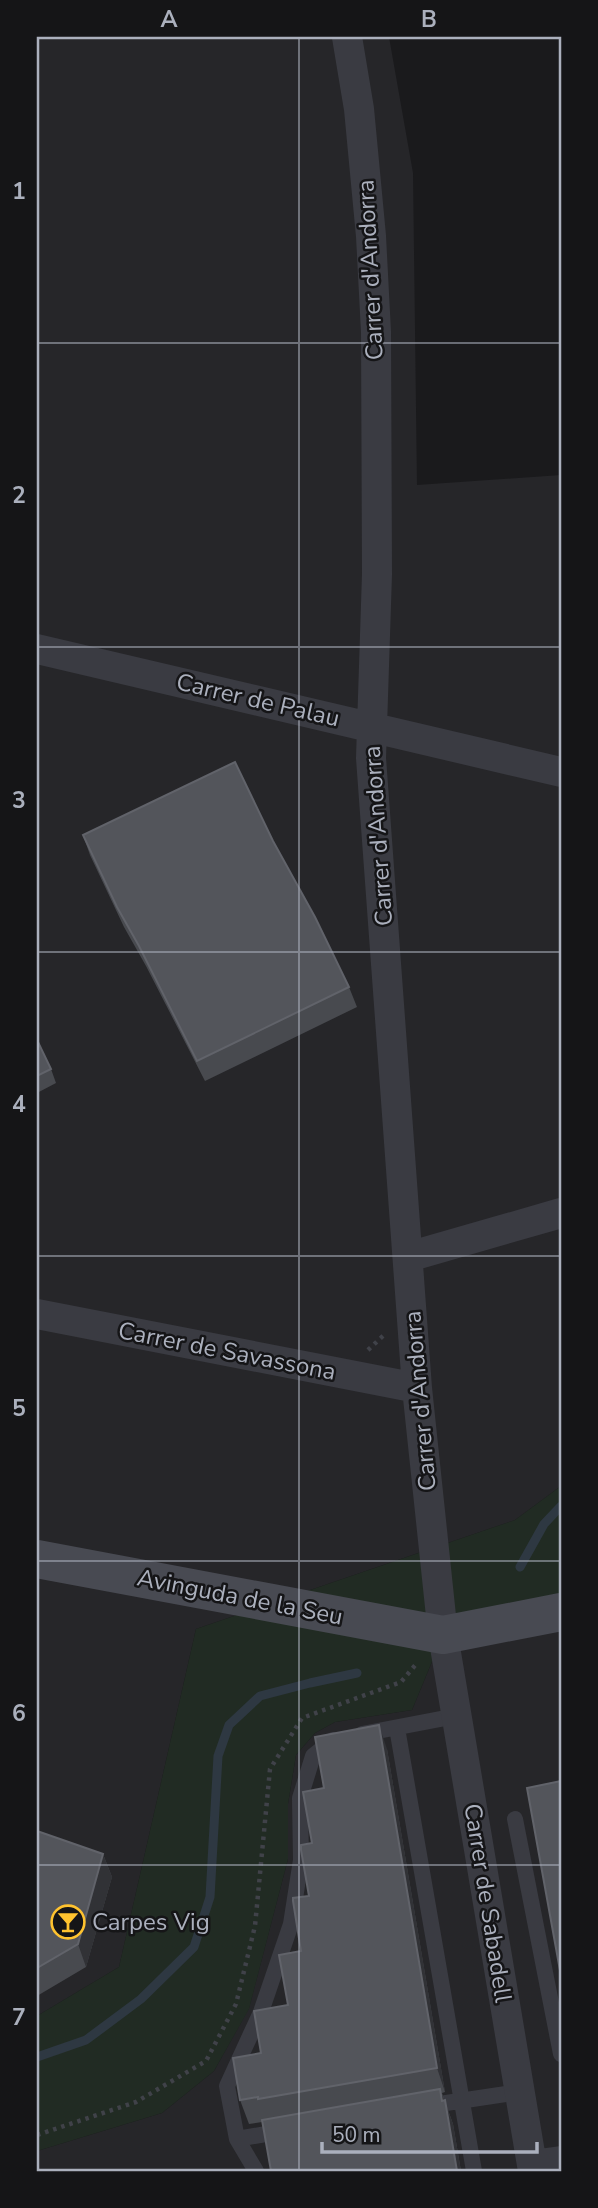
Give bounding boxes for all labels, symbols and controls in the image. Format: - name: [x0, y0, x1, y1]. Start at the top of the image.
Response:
- text: A: [160, 4, 178, 35]
- text: B: [421, 4, 437, 35]
- text: 1: [12, 176, 26, 207]
- street label: Carrer d'Andorra: [349, 179, 391, 361]
- text: 2: [12, 480, 26, 511]
- street label: Carrer de Palau: [173, 666, 343, 734]
- street label: Carrer d'Andorra: [356, 745, 400, 927]
- text: 3: [12, 785, 26, 816]
- text: 4: [12, 1089, 26, 1120]
- street label: Carrer d'Andorra: [396, 1310, 444, 1492]
- street label: Carrer de Savassona: [116, 1314, 338, 1388]
- text: 5: [12, 1393, 26, 1424]
- street label: Avinguda de la Seu: [134, 1561, 346, 1633]
- text: 6: [12, 1698, 26, 1729]
- street label: Carrer de Sabadell: [456, 1801, 520, 2005]
- bar icon: Carpes Vig: [49, 1903, 87, 1941]
- place label: Carpes Vig: [92, 1906, 210, 1938]
- text: 7: [12, 2002, 26, 2033]
- scale bar: [322, 2110, 537, 2154]
- text: 50 m: [332, 2121, 381, 2149]

